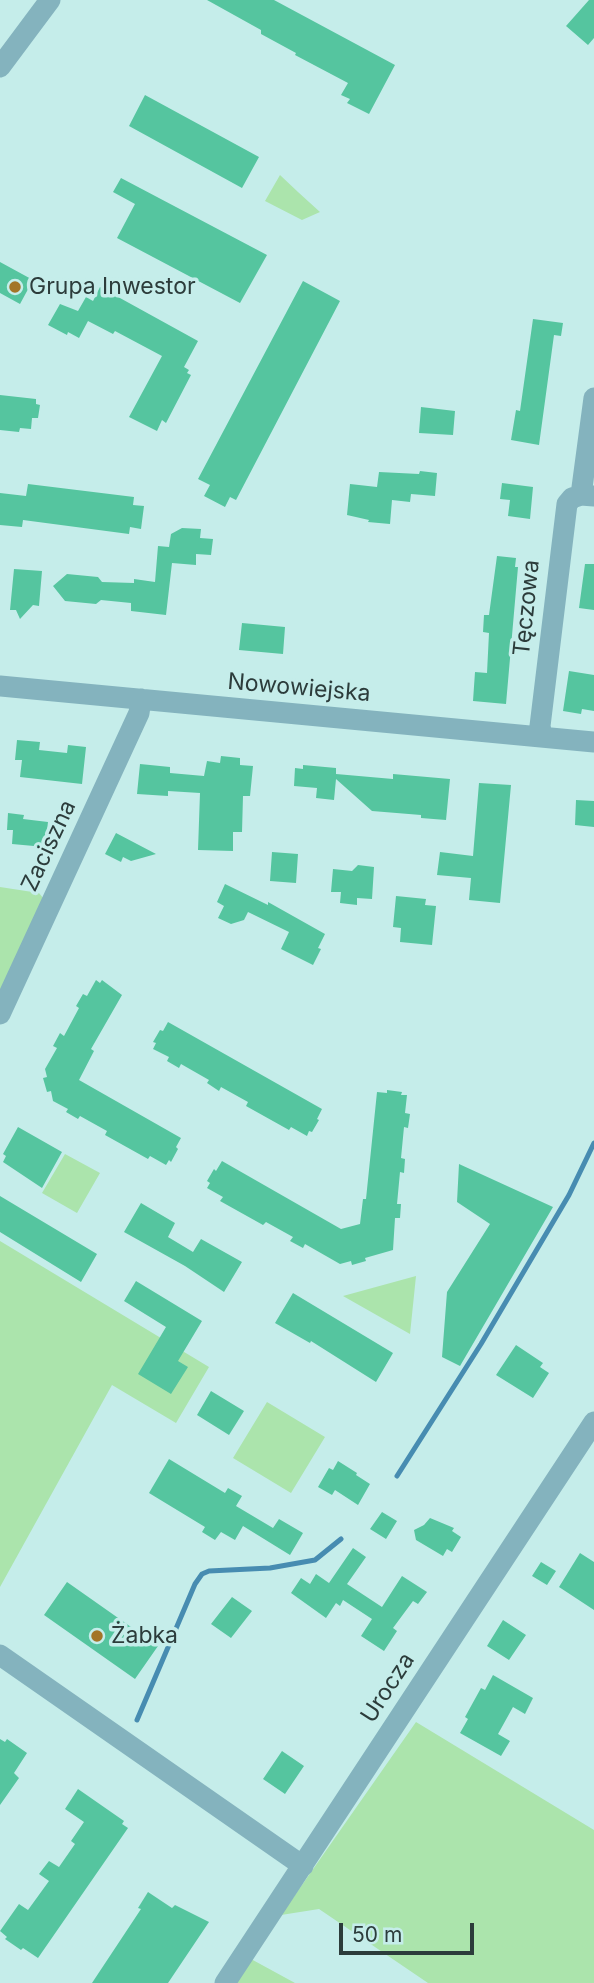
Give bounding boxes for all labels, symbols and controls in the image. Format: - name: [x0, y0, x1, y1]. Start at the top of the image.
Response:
- place label: Grupa Inwestor: [29, 273, 196, 301]
- marker: Grupa Inwestor: [7, 279, 23, 295]
- street label: Tęczowa: [508, 558, 546, 658]
- street label: Nowowiejska: [226, 668, 372, 708]
- street label: Zaciszna: [16, 796, 82, 896]
- place label: Żabka: [111, 1622, 178, 1650]
- marker: Żabka: [89, 1628, 105, 1644]
- street label: Urocza: [355, 1648, 421, 1728]
- scale bar: [342, 1910, 477, 1954]
- text: 50 m: [352, 1922, 402, 1947]

